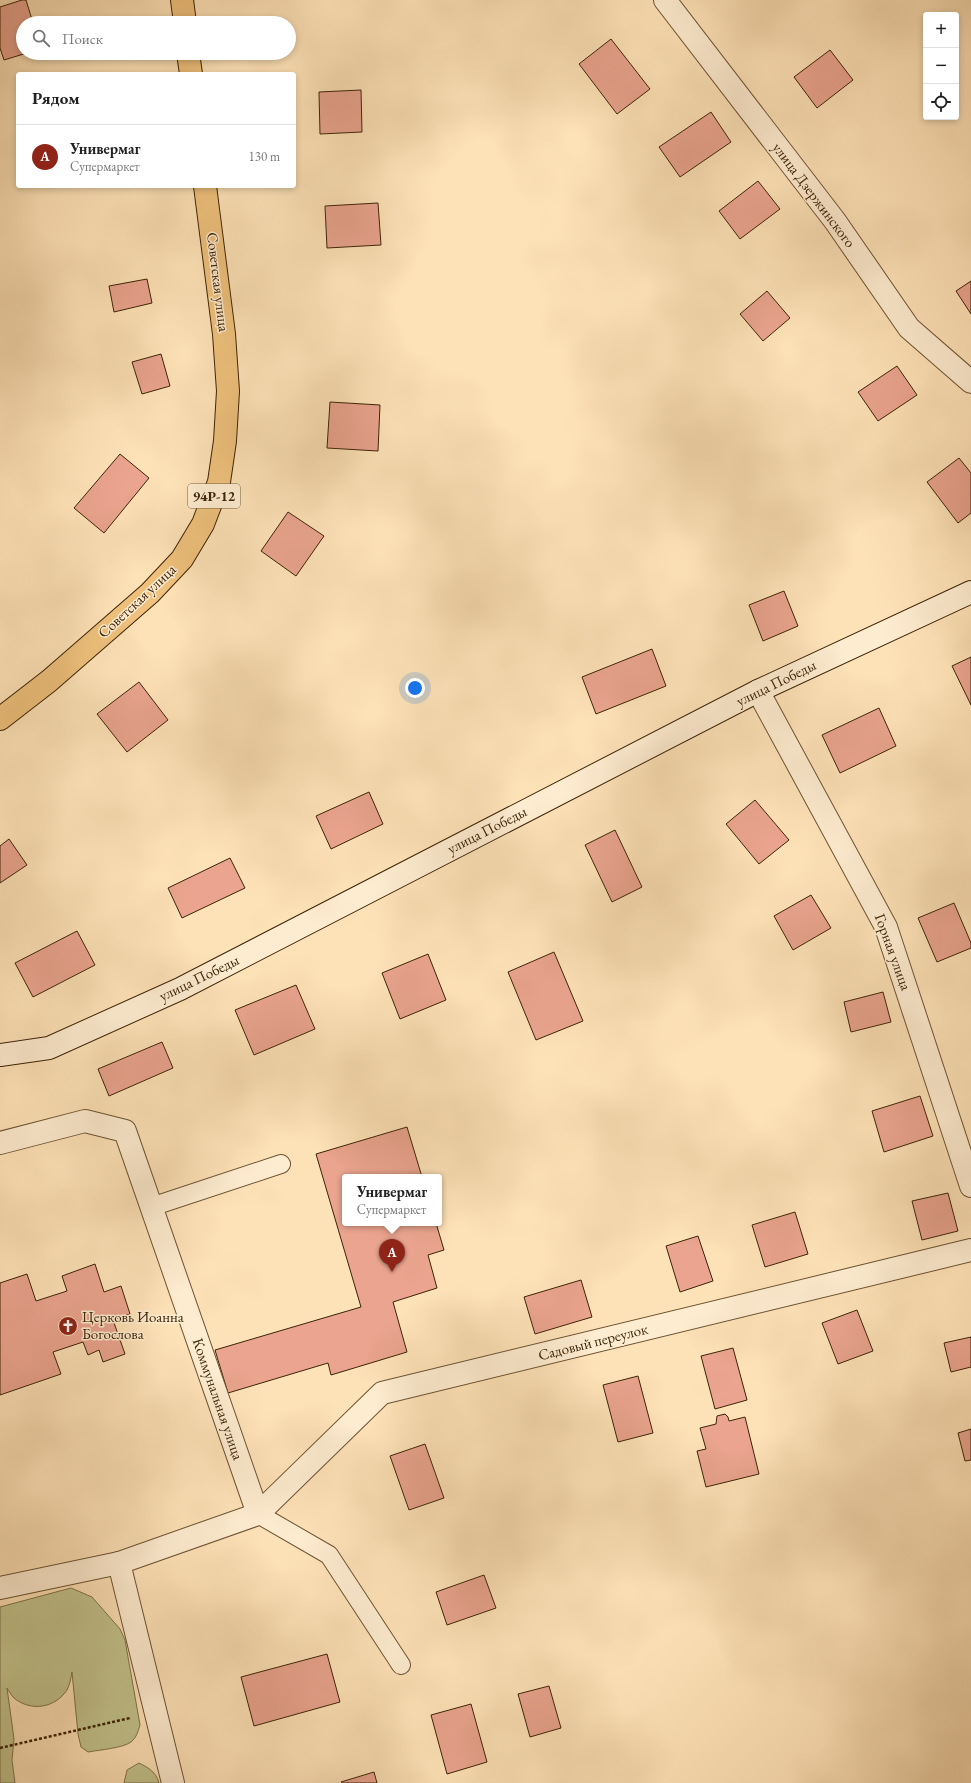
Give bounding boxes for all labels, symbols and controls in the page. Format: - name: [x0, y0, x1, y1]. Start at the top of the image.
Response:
- map controls: [923, 12, 959, 120]
- button: +: [923, 12, 959, 48]
- search box: [16, 16, 296, 60]
- icon: search: [30, 27, 52, 49]
- text: Поиск: [62, 29, 103, 48]
- button: −: [923, 48, 959, 84]
- button: locate: [923, 84, 959, 120]
- text: Рядом: [32, 87, 80, 109]
- street label: улица Дзержинского: [769, 138, 860, 251]
- text: Универмаг: [70, 139, 141, 158]
- text: A: [40, 148, 50, 165]
- text: 130 m: [249, 148, 280, 165]
- text: Супермаркет: [70, 158, 140, 175]
- street label: Советская улица: [203, 231, 234, 333]
- road number: 94Р-12: [188, 484, 240, 508]
- street label: Советская улица: [94, 560, 180, 642]
- street label: улица Победы: [733, 655, 819, 710]
- your location: [405, 678, 425, 698]
- street label: улица Победы: [444, 801, 530, 858]
- street label: Горная улица: [871, 911, 916, 993]
- street label: улица Победы: [156, 950, 242, 1005]
- popup: [342, 1174, 442, 1226]
- text: Универмаг: [357, 1182, 427, 1201]
- text: Супермаркет: [357, 1201, 426, 1218]
- pin: A: [379, 1239, 405, 1272]
- place label: Церковь Иоанна Богослова: [82, 1307, 184, 1343]
- church icon: Церковь Иоанна Богослова: [57, 1315, 79, 1337]
- street label: Садовый переулок: [536, 1319, 650, 1364]
- street label: Коммунальная улица: [189, 1335, 248, 1462]

